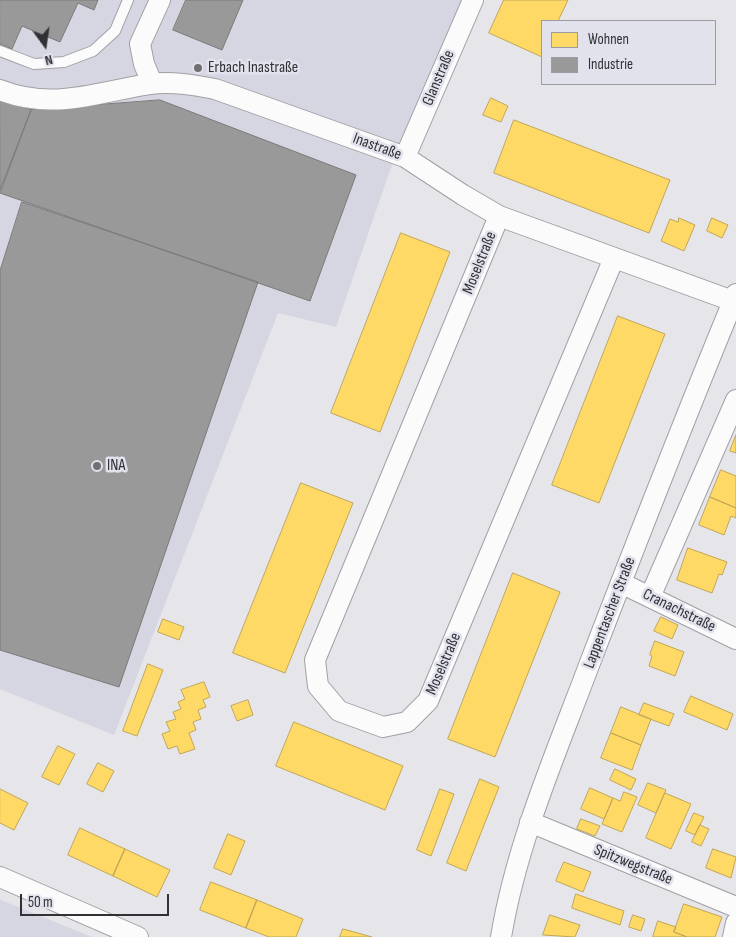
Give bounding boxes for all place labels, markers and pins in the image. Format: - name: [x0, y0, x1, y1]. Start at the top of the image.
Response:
- place label: Erbach Inastraße: [208, 58, 298, 78]
- marker: Erbach Inastraße: [192, 62, 204, 74]
- place label: INA: [107, 456, 125, 476]
- marker: INA: [91, 460, 103, 472]

